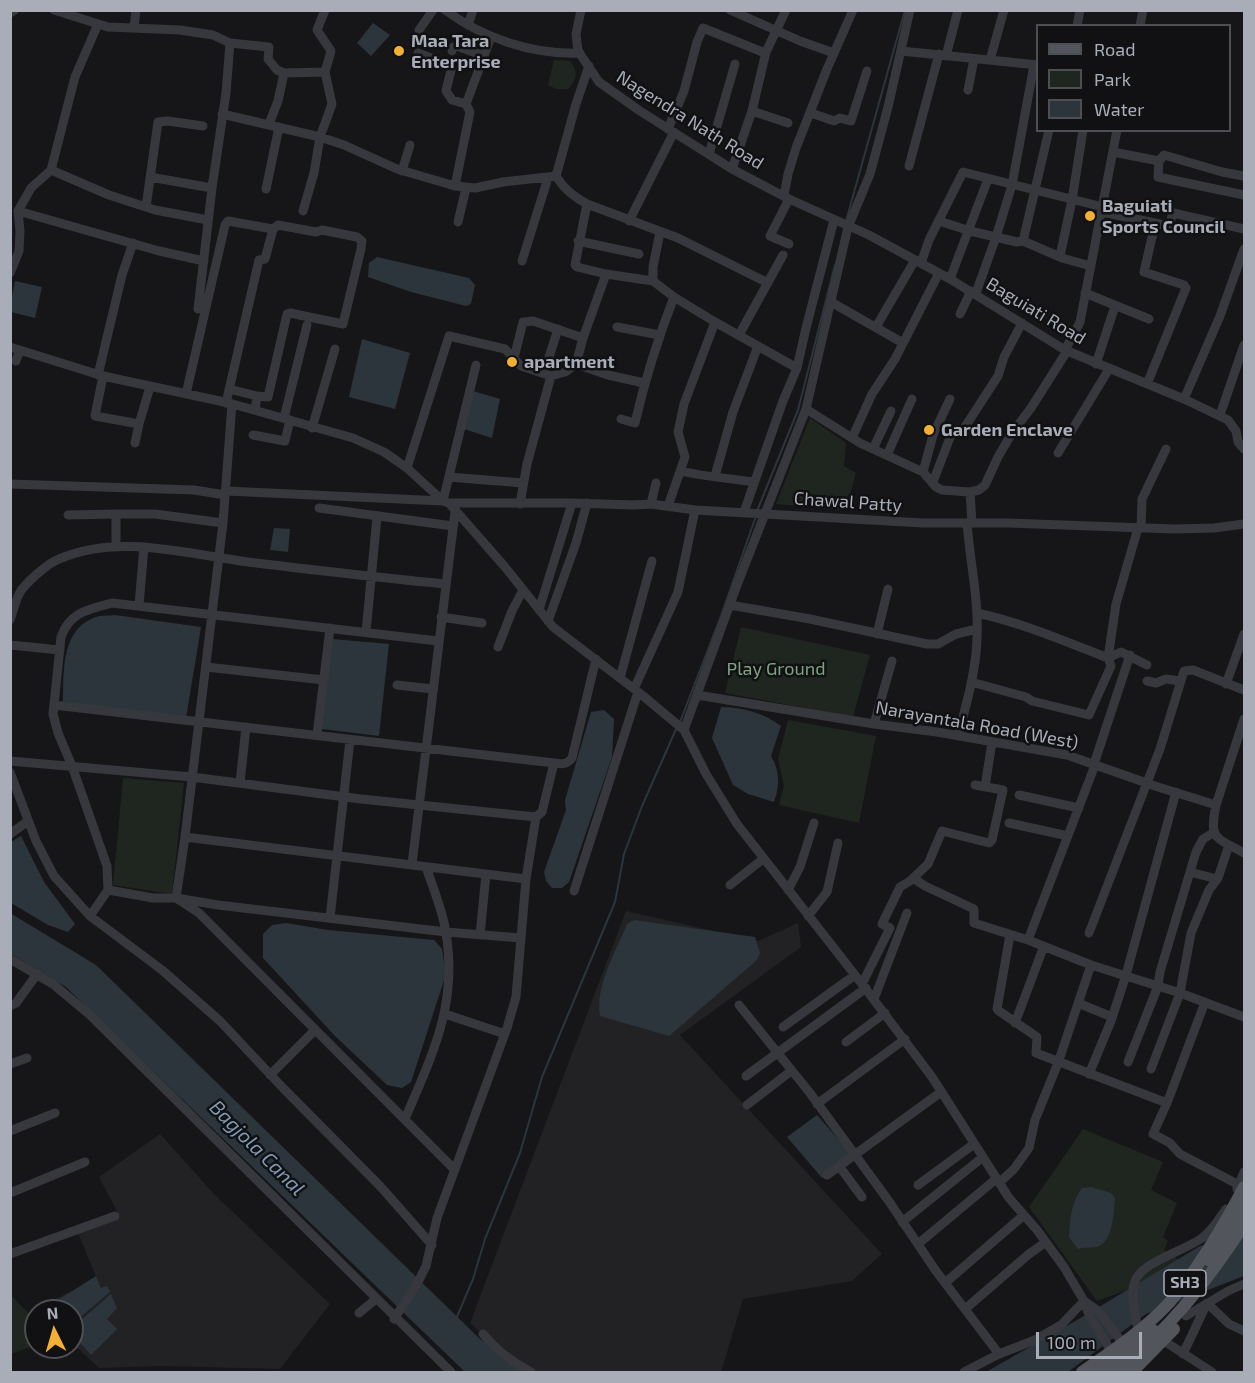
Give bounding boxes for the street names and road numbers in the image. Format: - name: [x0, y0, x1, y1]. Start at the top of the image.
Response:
- street label: Nagendra Nath Road: [612, 66, 768, 174]
- street label: Baguiati Road: [982, 273, 1090, 349]
- street label: Chawal Patty: [793, 487, 903, 517]
- street label: Narayantala Road (West): [874, 697, 1080, 753]
- road number: SH3: [1164, 1270, 1206, 1296]

